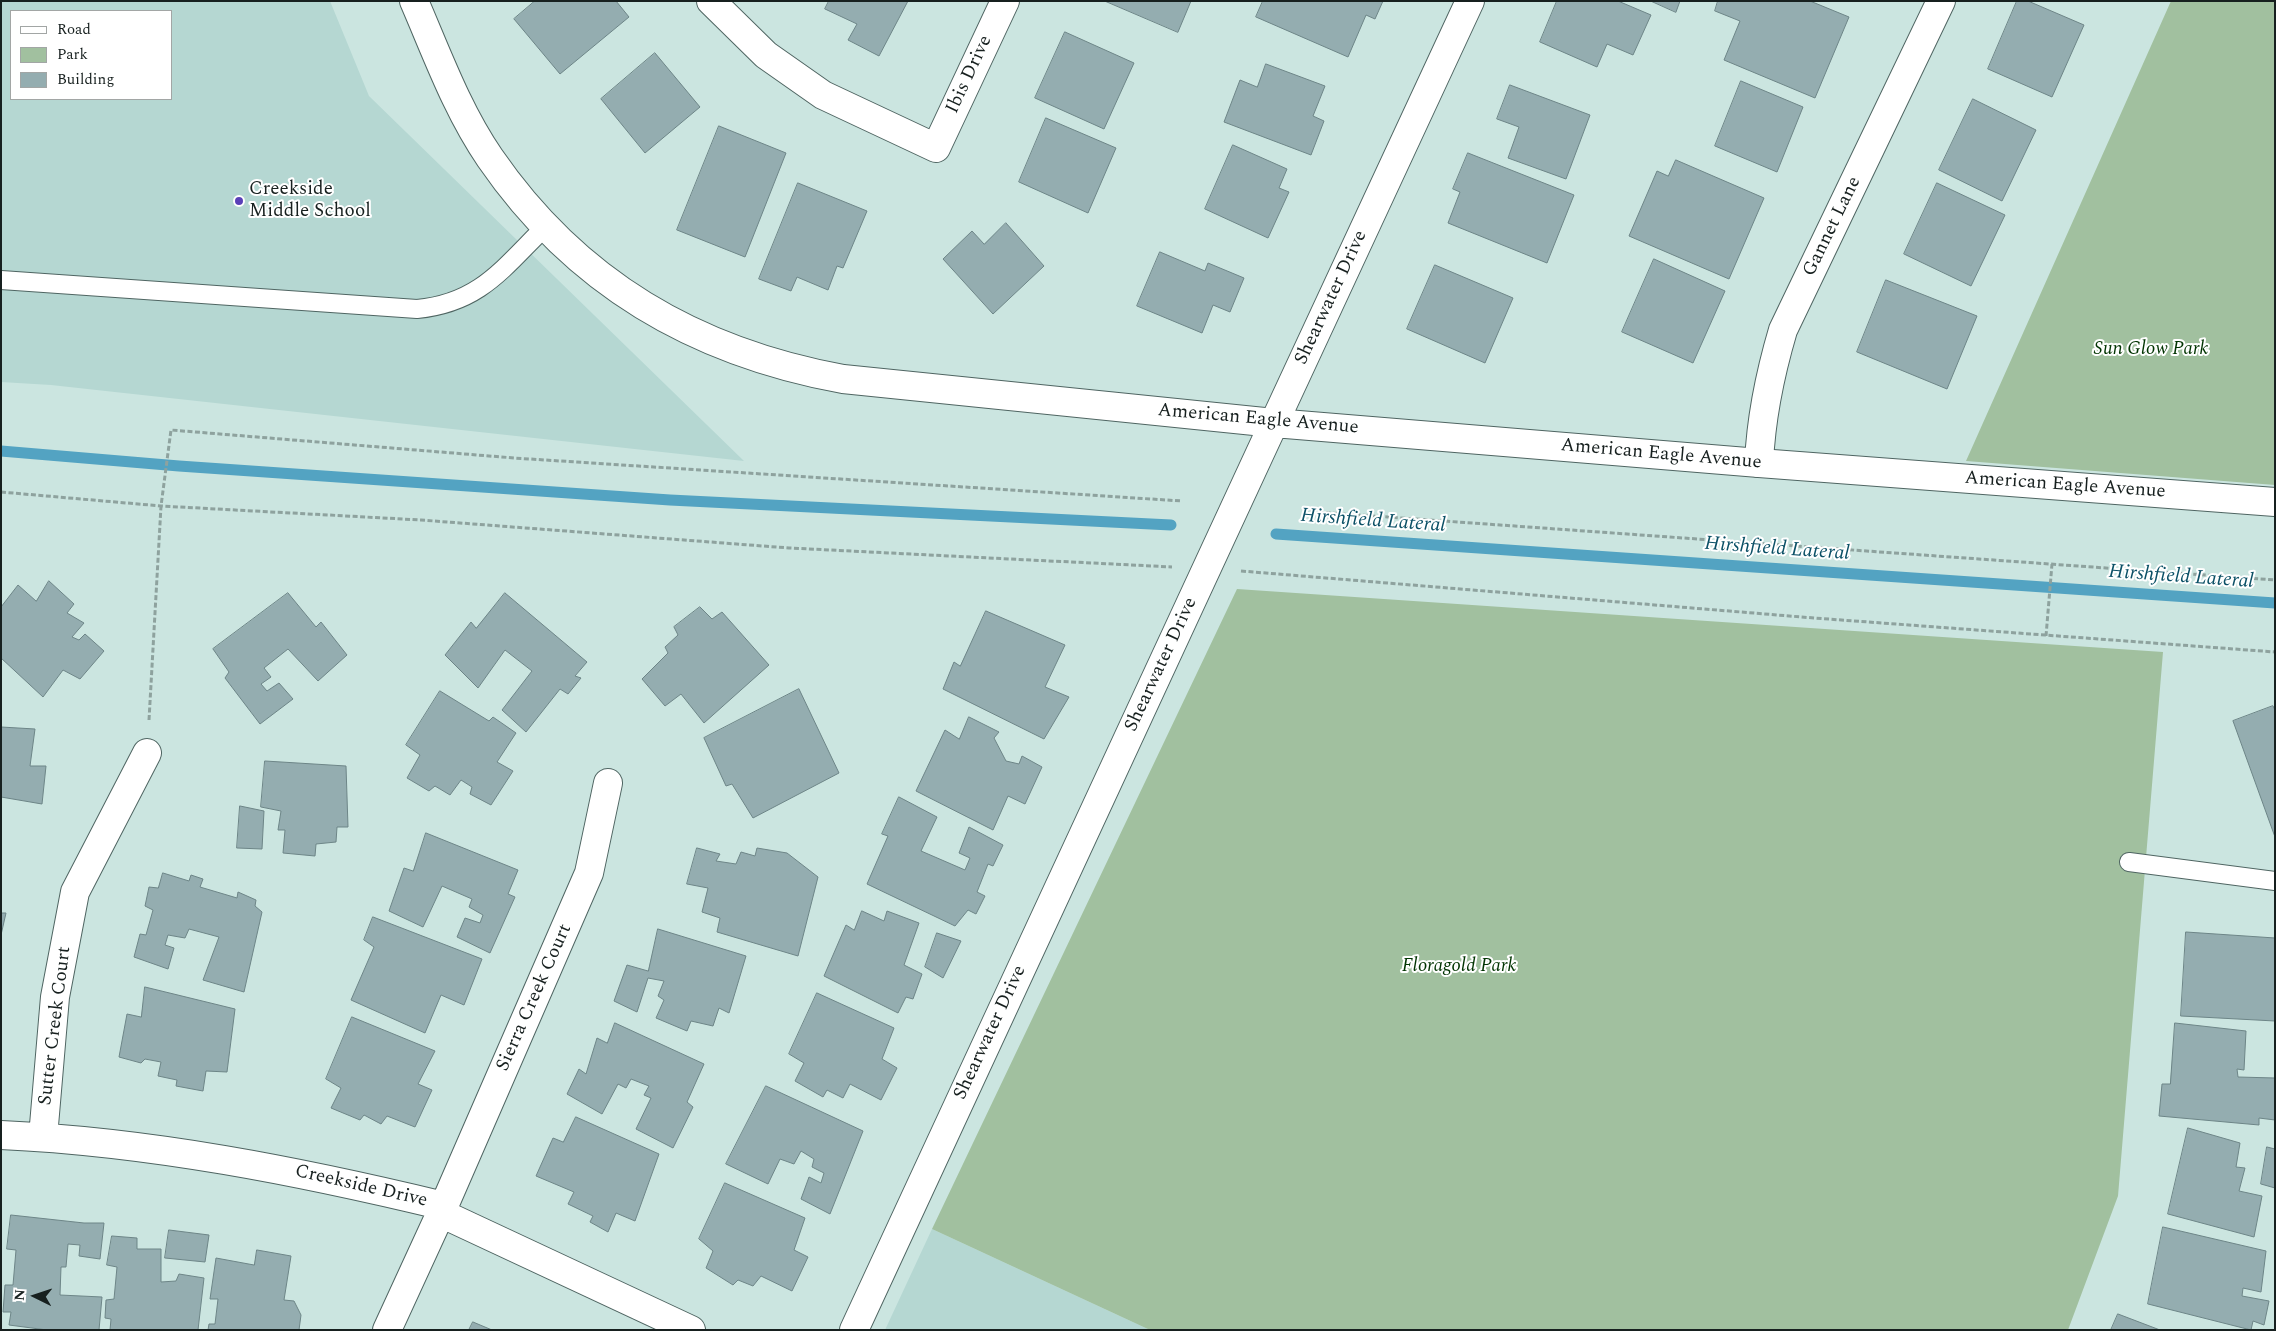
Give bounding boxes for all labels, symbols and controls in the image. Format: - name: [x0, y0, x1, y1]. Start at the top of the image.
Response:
- legend: [10, 10, 172, 100]
- text: Road: [57, 18, 91, 41]
- street label: Ibis Drive: [942, 32, 998, 118]
- text: Park: [57, 43, 88, 66]
- text: Building: [57, 68, 114, 91]
- street label: Gannet Lane: [1799, 173, 1867, 281]
- place label: Creekside Middle School: [249, 179, 371, 223]
- marker: Creekside Middle School: [233, 195, 245, 207]
- street label: Shearwater Drive: [1291, 227, 1373, 369]
- park label: Sun Glow Park: [2094, 339, 2208, 361]
- street label: American Eagle Avenue: [1157, 400, 1359, 440]
- street label: American Eagle Avenue: [1560, 435, 1762, 475]
- street label: American Eagle Avenue: [1964, 468, 2166, 504]
- water label: Hirshfield Lateral: [1300, 505, 1446, 539]
- water label: Hirshfield Lateral: [1704, 533, 1850, 567]
- water label: Hirshfield Lateral: [2108, 561, 2254, 595]
- street label: Shearwater Drive: [1121, 594, 1203, 736]
- street label: Sierra Creek Court: [492, 921, 578, 1075]
- street label: Sutter Creek Court: [35, 945, 77, 1107]
- park label: Floragold Park: [1402, 956, 1516, 978]
- street label: Shearwater Drive: [950, 962, 1032, 1104]
- street label: Creekside Drive: [293, 1161, 429, 1213]
- north arrow: [10, 1271, 60, 1321]
- text: N: [9, 1288, 30, 1301]

